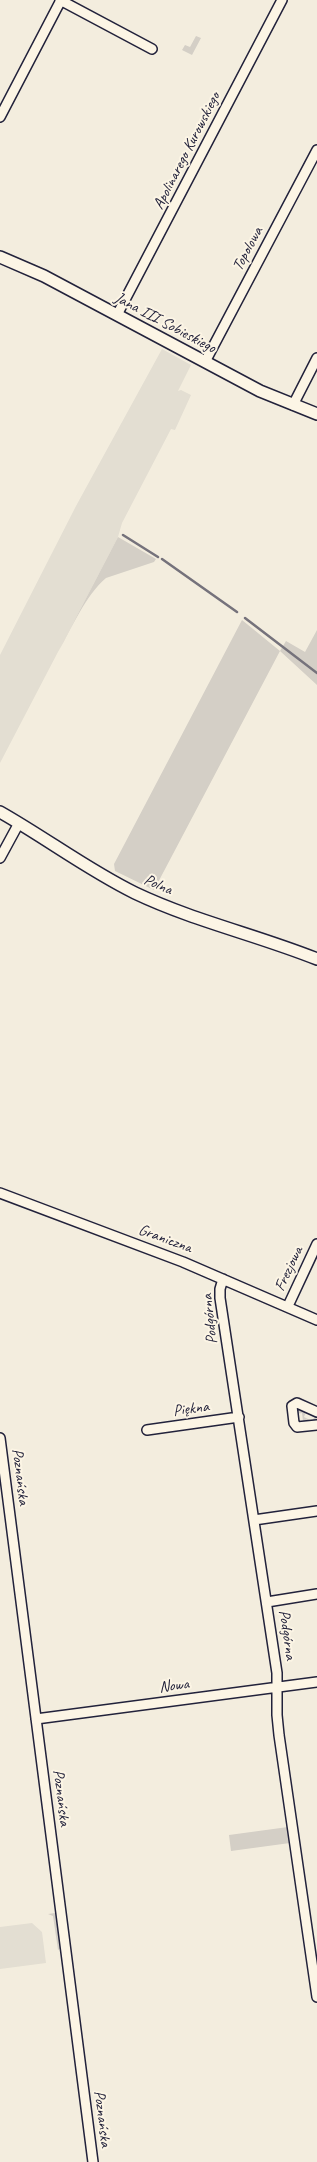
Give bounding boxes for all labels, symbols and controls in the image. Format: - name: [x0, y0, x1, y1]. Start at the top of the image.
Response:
- street label: Apolinarego Kurowskiego: [149, 89, 225, 213]
- street label: Topolowa: [229, 224, 267, 274]
- street label: Jana III Sobieskiego: [111, 288, 219, 358]
- street label: Polna: [141, 870, 175, 900]
- street label: Graniczna: [136, 1221, 194, 1257]
- street label: Frezjowa: [270, 1244, 308, 1294]
- street label: Podgórna: [198, 1293, 222, 1345]
- street label: Piękna: [172, 1397, 210, 1421]
- street label: Poznańska: [7, 1448, 33, 1506]
- street label: Podgórna: [274, 1609, 300, 1661]
- street label: Nowa: [158, 1675, 190, 1697]
- street label: Poznańska: [48, 1769, 74, 1827]
- street label: Poznańska: [89, 2090, 115, 2148]

